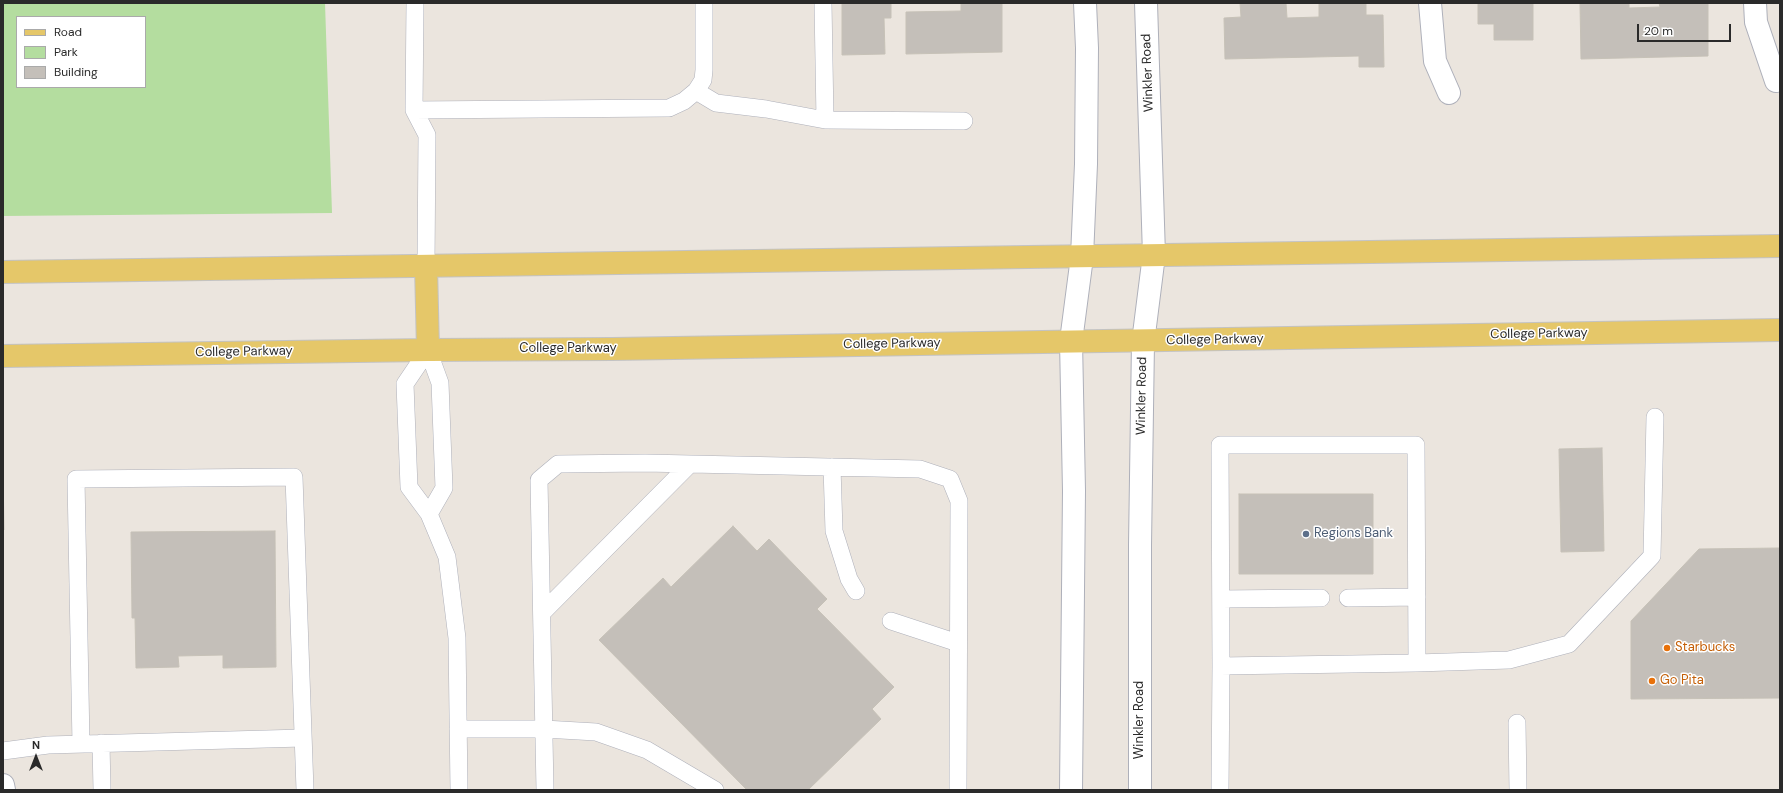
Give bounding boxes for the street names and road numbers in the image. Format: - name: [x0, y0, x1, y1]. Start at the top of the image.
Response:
- street label: Winkler Road: [1139, 33, 1157, 113]
- street label: College Parkway: [1490, 325, 1588, 343]
- street label: College Parkway: [1166, 331, 1264, 349]
- street label: College Parkway: [843, 335, 941, 353]
- street label: College Parkway: [519, 341, 617, 357]
- street label: College Parkway: [195, 343, 293, 361]
- street label: Winkler Road: [1134, 357, 1150, 435]
- street label: Winkler Road: [1132, 681, 1148, 759]

